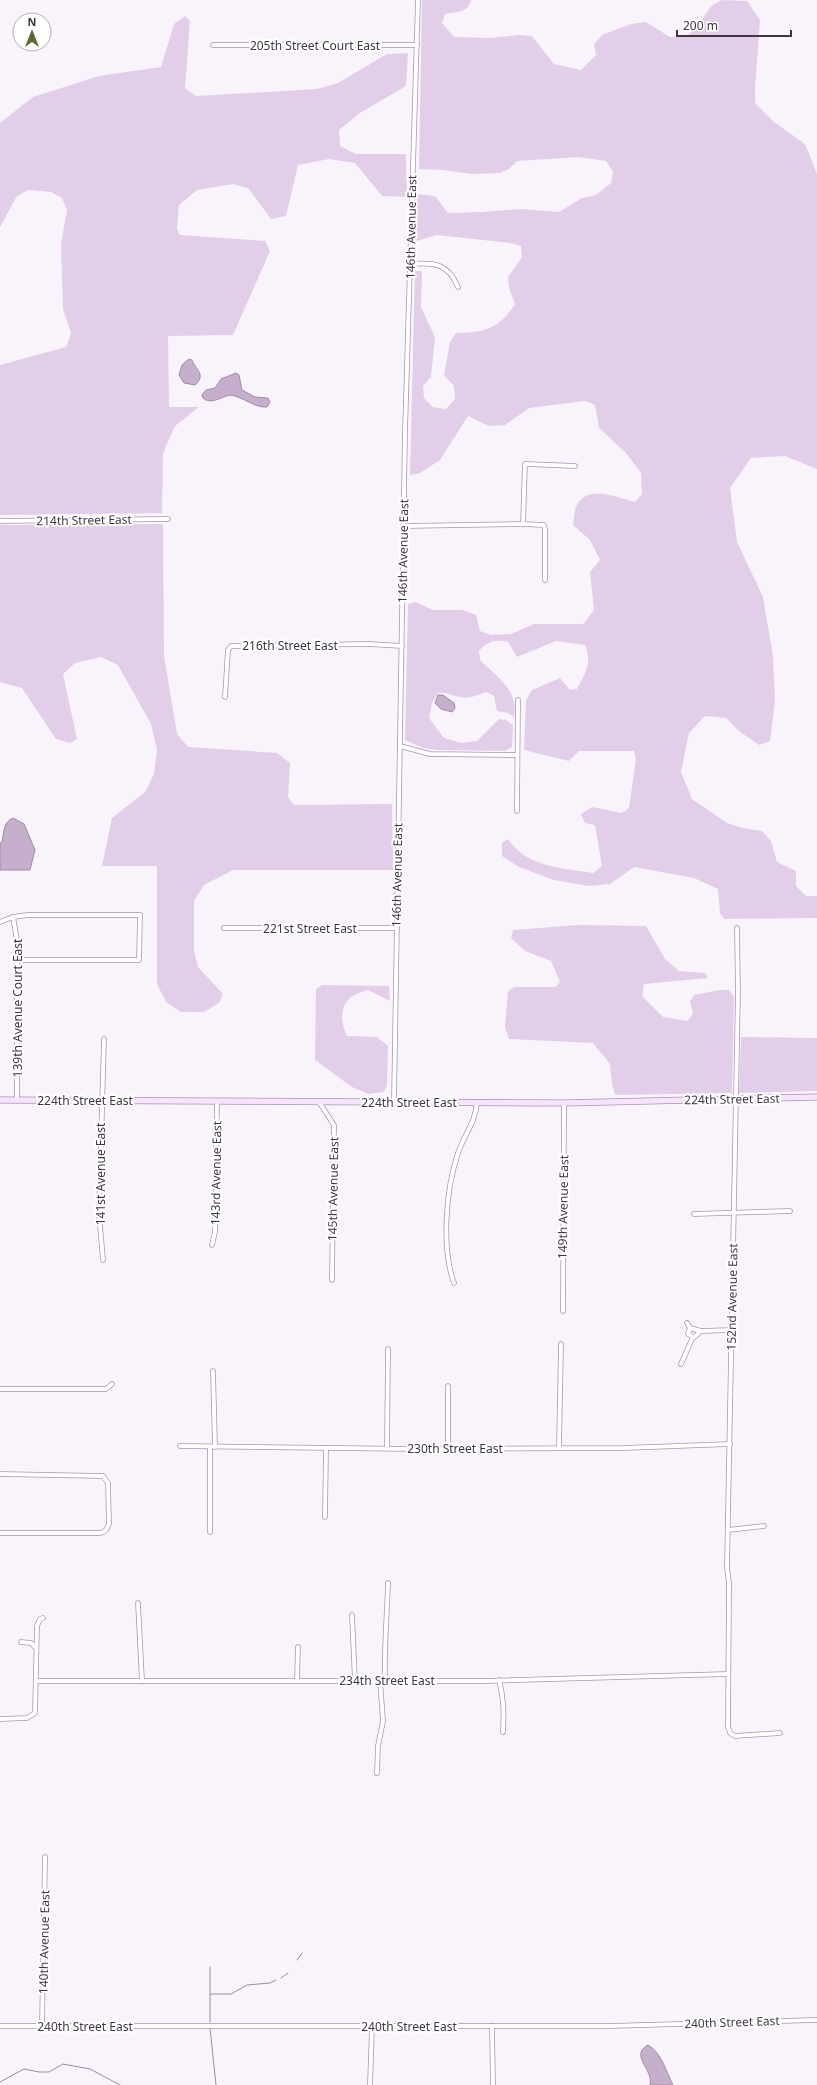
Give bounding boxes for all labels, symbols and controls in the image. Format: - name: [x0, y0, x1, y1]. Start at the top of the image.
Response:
- north arrow: [12, 12, 52, 52]
- scale bar: [677, 12, 791, 38]
- text: N: [28, 14, 36, 29]
- text: 200 m: [683, 17, 718, 34]
- street label: 205th Street Court East: [250, 37, 381, 54]
- street label: 146th Avenue East: [402, 174, 420, 279]
- street label: 146th Avenue East: [394, 498, 412, 603]
- street label: 214th Street East: [36, 511, 133, 529]
- street label: 216th Street East: [242, 637, 338, 654]
- street label: 146th Avenue East: [388, 822, 406, 927]
- street label: 221st Street East: [263, 920, 358, 937]
- street label: 139th Avenue Court East: [9, 938, 26, 1077]
- street label: 224th Street East: [684, 1090, 781, 1108]
- street label: 224th Street East: [37, 1092, 133, 1109]
- street label: 224th Street East: [361, 1094, 457, 1111]
- street label: 143rd Avenue East: [207, 1120, 225, 1225]
- street label: 141st Avenue East: [92, 1122, 109, 1225]
- street label: 145th Avenue East: [324, 1136, 342, 1241]
- street label: 149th Avenue East: [554, 1154, 572, 1259]
- street label: 152nd Avenue East: [723, 1243, 741, 1351]
- street label: 230th Street East: [407, 1440, 503, 1457]
- street label: 234th Street East: [339, 1672, 435, 1689]
- street label: 140th Avenue East: [35, 1889, 53, 1994]
- street label: 240th Street East: [684, 2012, 781, 2032]
- street label: 240th Street East: [37, 2018, 133, 2035]
- street label: 240th Street East: [361, 2018, 457, 2035]

